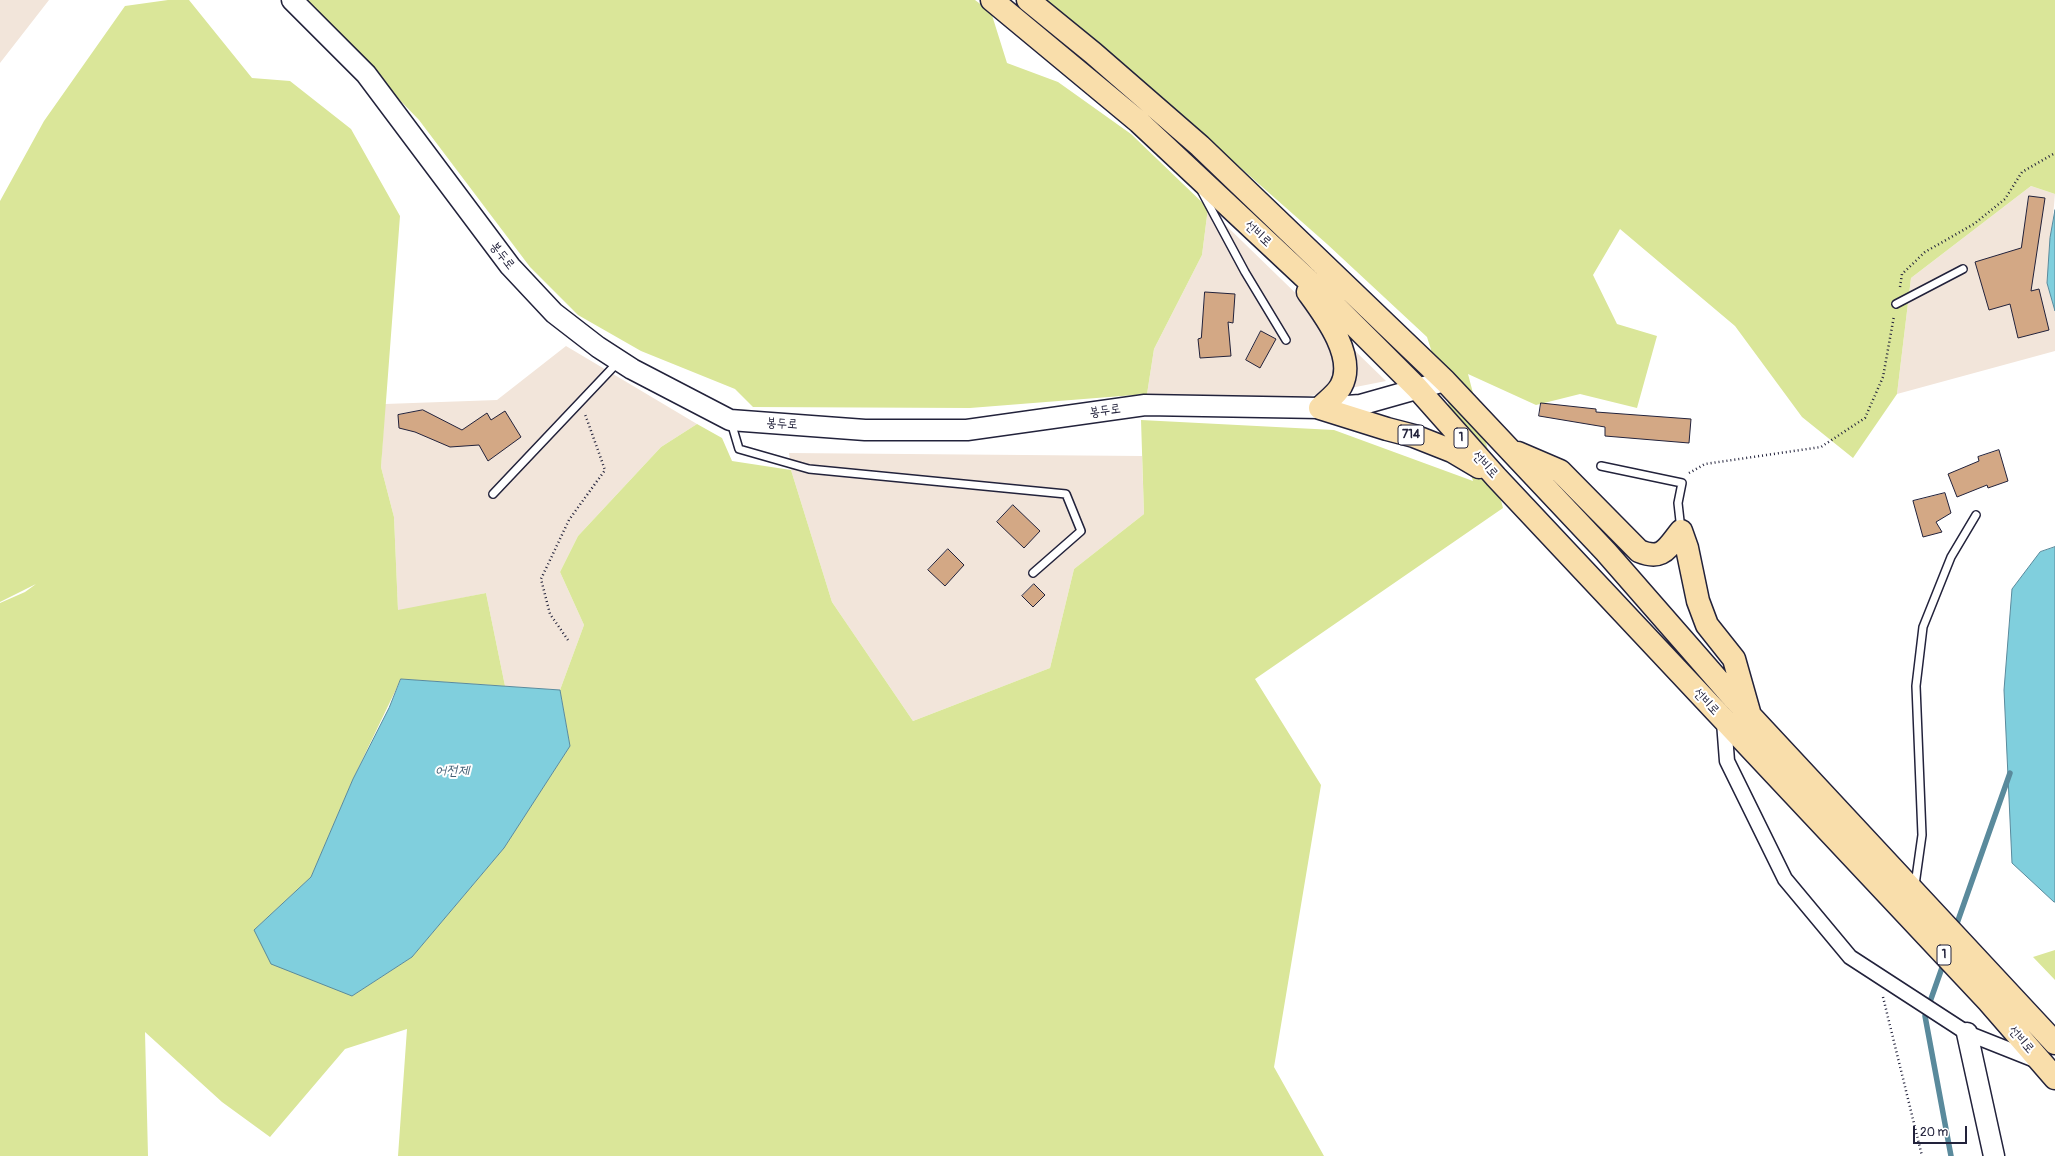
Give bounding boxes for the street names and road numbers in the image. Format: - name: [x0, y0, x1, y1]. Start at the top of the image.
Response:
- street label: 선비로: [1241, 218, 1275, 250]
- street label: 봉두로: [486, 239, 518, 273]
- street label: 봉두로: [1088, 401, 1122, 421]
- street label: 봉두로: [766, 415, 798, 433]
- road number: 714: [1398, 425, 1424, 445]
- road number: 1: [1454, 428, 1468, 448]
- street label: 선비로: [1469, 448, 1501, 482]
- street label: 선비로: [1690, 685, 1722, 719]
- road number: 1: [1937, 945, 1951, 965]
- street label: 선비로: [2005, 1023, 2037, 1057]

